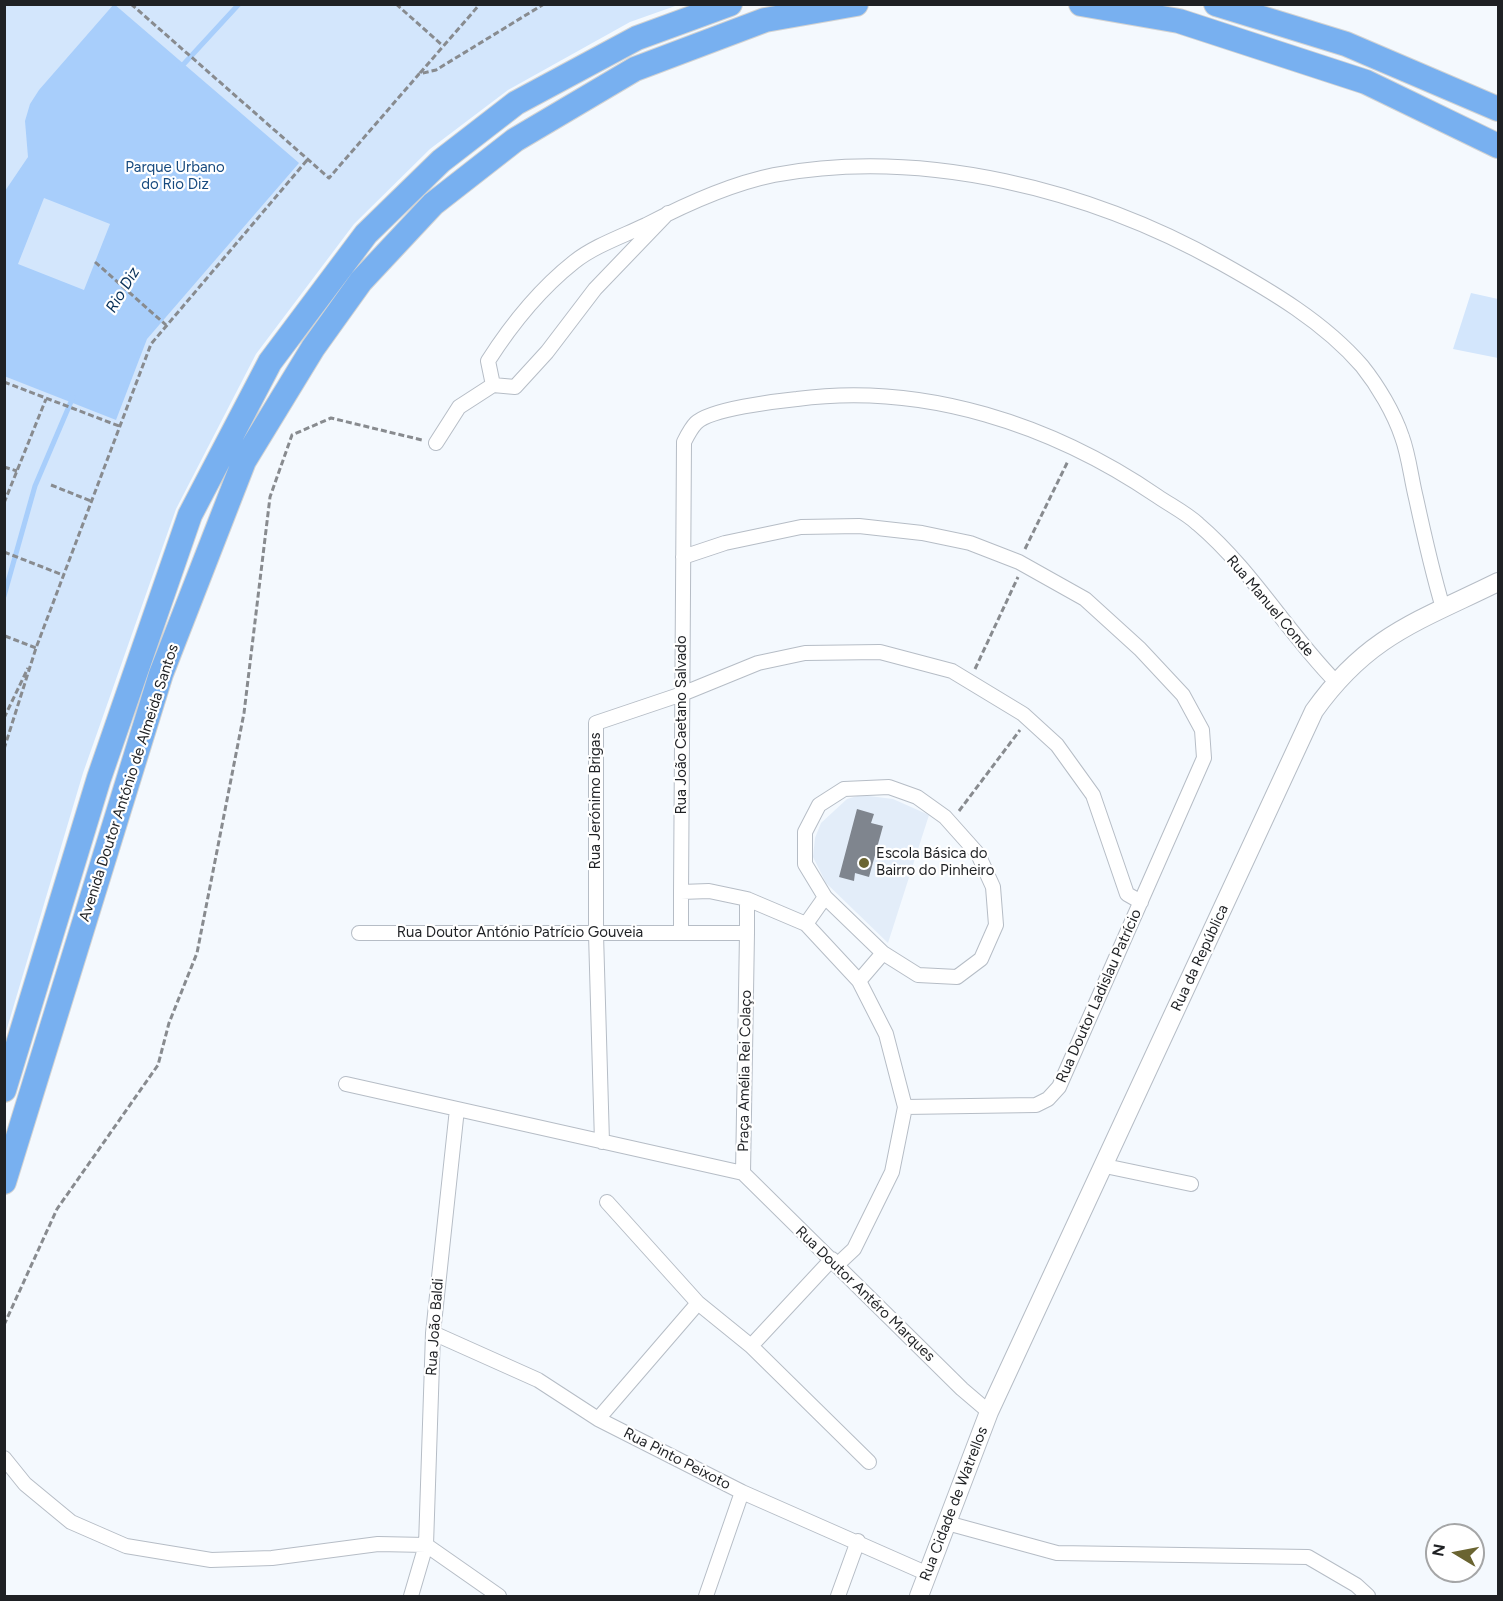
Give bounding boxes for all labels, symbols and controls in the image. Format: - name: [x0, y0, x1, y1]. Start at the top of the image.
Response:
- park label: Parque Urbano do Rio Diz: [125, 159, 225, 194]
- water label: Rio Diz: [102, 264, 144, 316]
- street label: Rua Manuel Conde: [1223, 552, 1317, 660]
- street label: Rua João Caetano Salvado: [673, 635, 691, 815]
- street label: Avenida Doutor António de Almeida Santos: [76, 642, 182, 924]
- street label: Rua Jerónimo Brigas: [587, 733, 605, 869]
- place label: Escola Básica do Bairro do Pinheiro: [876, 845, 994, 880]
- marker: Escola Básica do Bairro do Pinheiro: [857, 856, 871, 870]
- street label: Rua da República: [1167, 902, 1233, 1014]
- street label: Rua Doutor Ladislau Patrício: [1053, 906, 1145, 1086]
- street label: Rua Doutor António Patrício Gouveia: [397, 924, 643, 942]
- street label: Praça Amélia Rei Colaço: [735, 990, 755, 1152]
- street label: Rua Doutor Antéro Marques: [791, 1223, 939, 1365]
- street label: Rua João Baldi: [423, 1278, 447, 1376]
- street label: Rua Pinto Peixoto: [620, 1424, 734, 1494]
- street label: Rua Cidade de Watrellos: [916, 1424, 992, 1584]
- north arrow: [1425, 1523, 1485, 1583]
- text: N: [1428, 1542, 1449, 1558]

